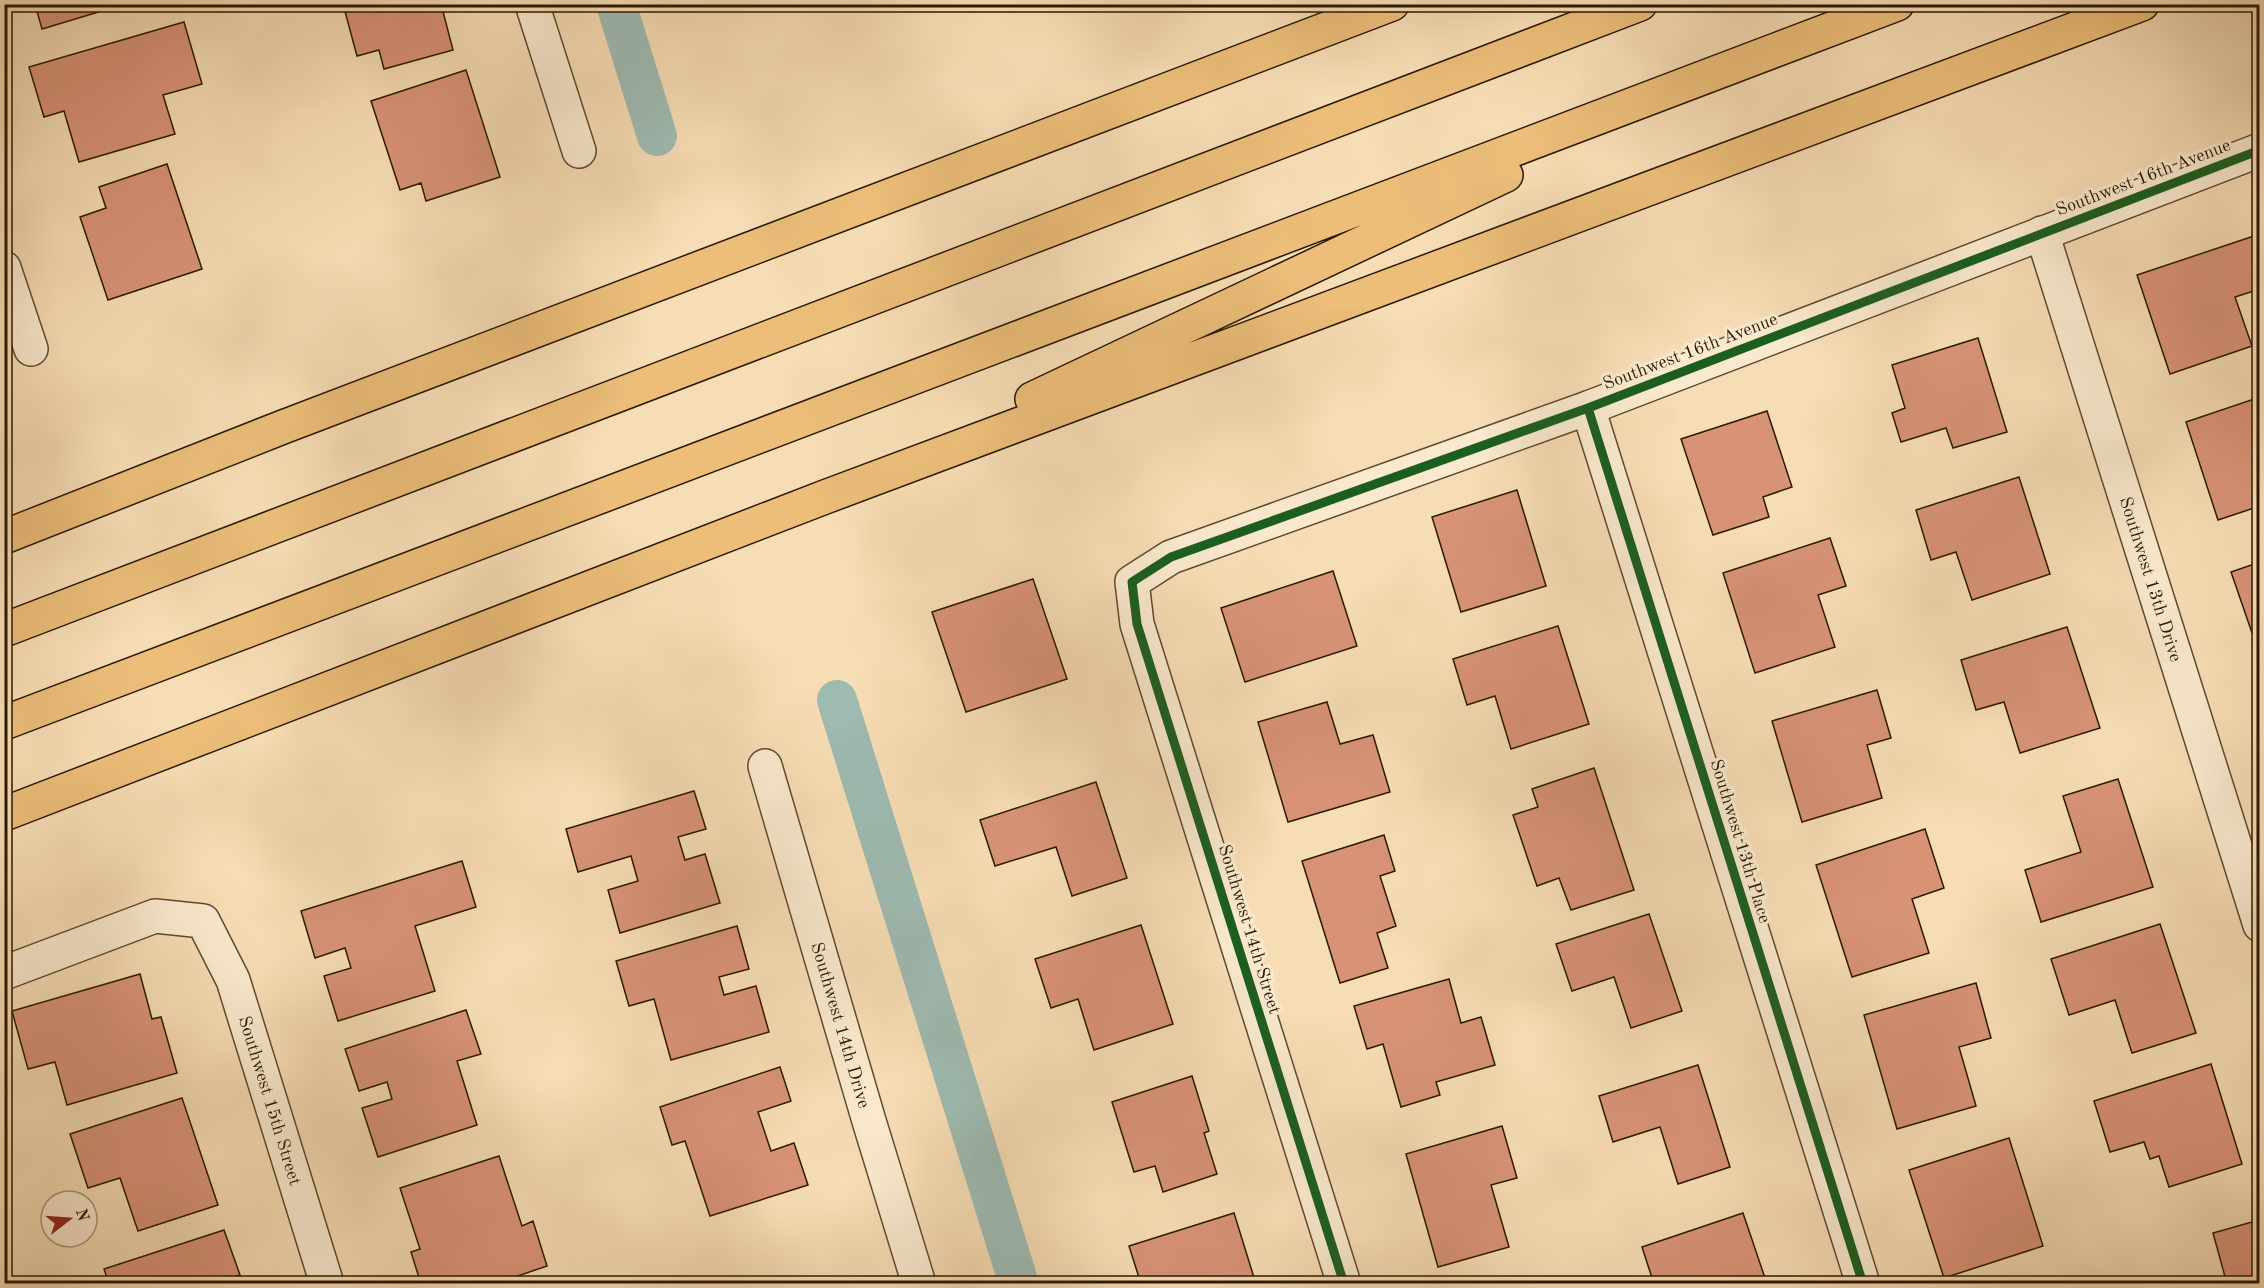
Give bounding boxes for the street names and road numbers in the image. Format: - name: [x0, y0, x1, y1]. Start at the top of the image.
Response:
- street label: Southwest 16th Avenue: [2054, 136, 2233, 220]
- street label: Southwest 16th Avenue: [1601, 310, 1780, 394]
- street label: Southwest 13th Drive: [2116, 495, 2185, 664]
- street label: Southwest 13th Place: [1707, 757, 1774, 925]
- street label: Southwest 14th Street: [1215, 842, 1283, 1016]
- street label: Southwest 14th Drive: [807, 940, 873, 1110]
- street label: Southwest 15th Street: [235, 1014, 304, 1188]

